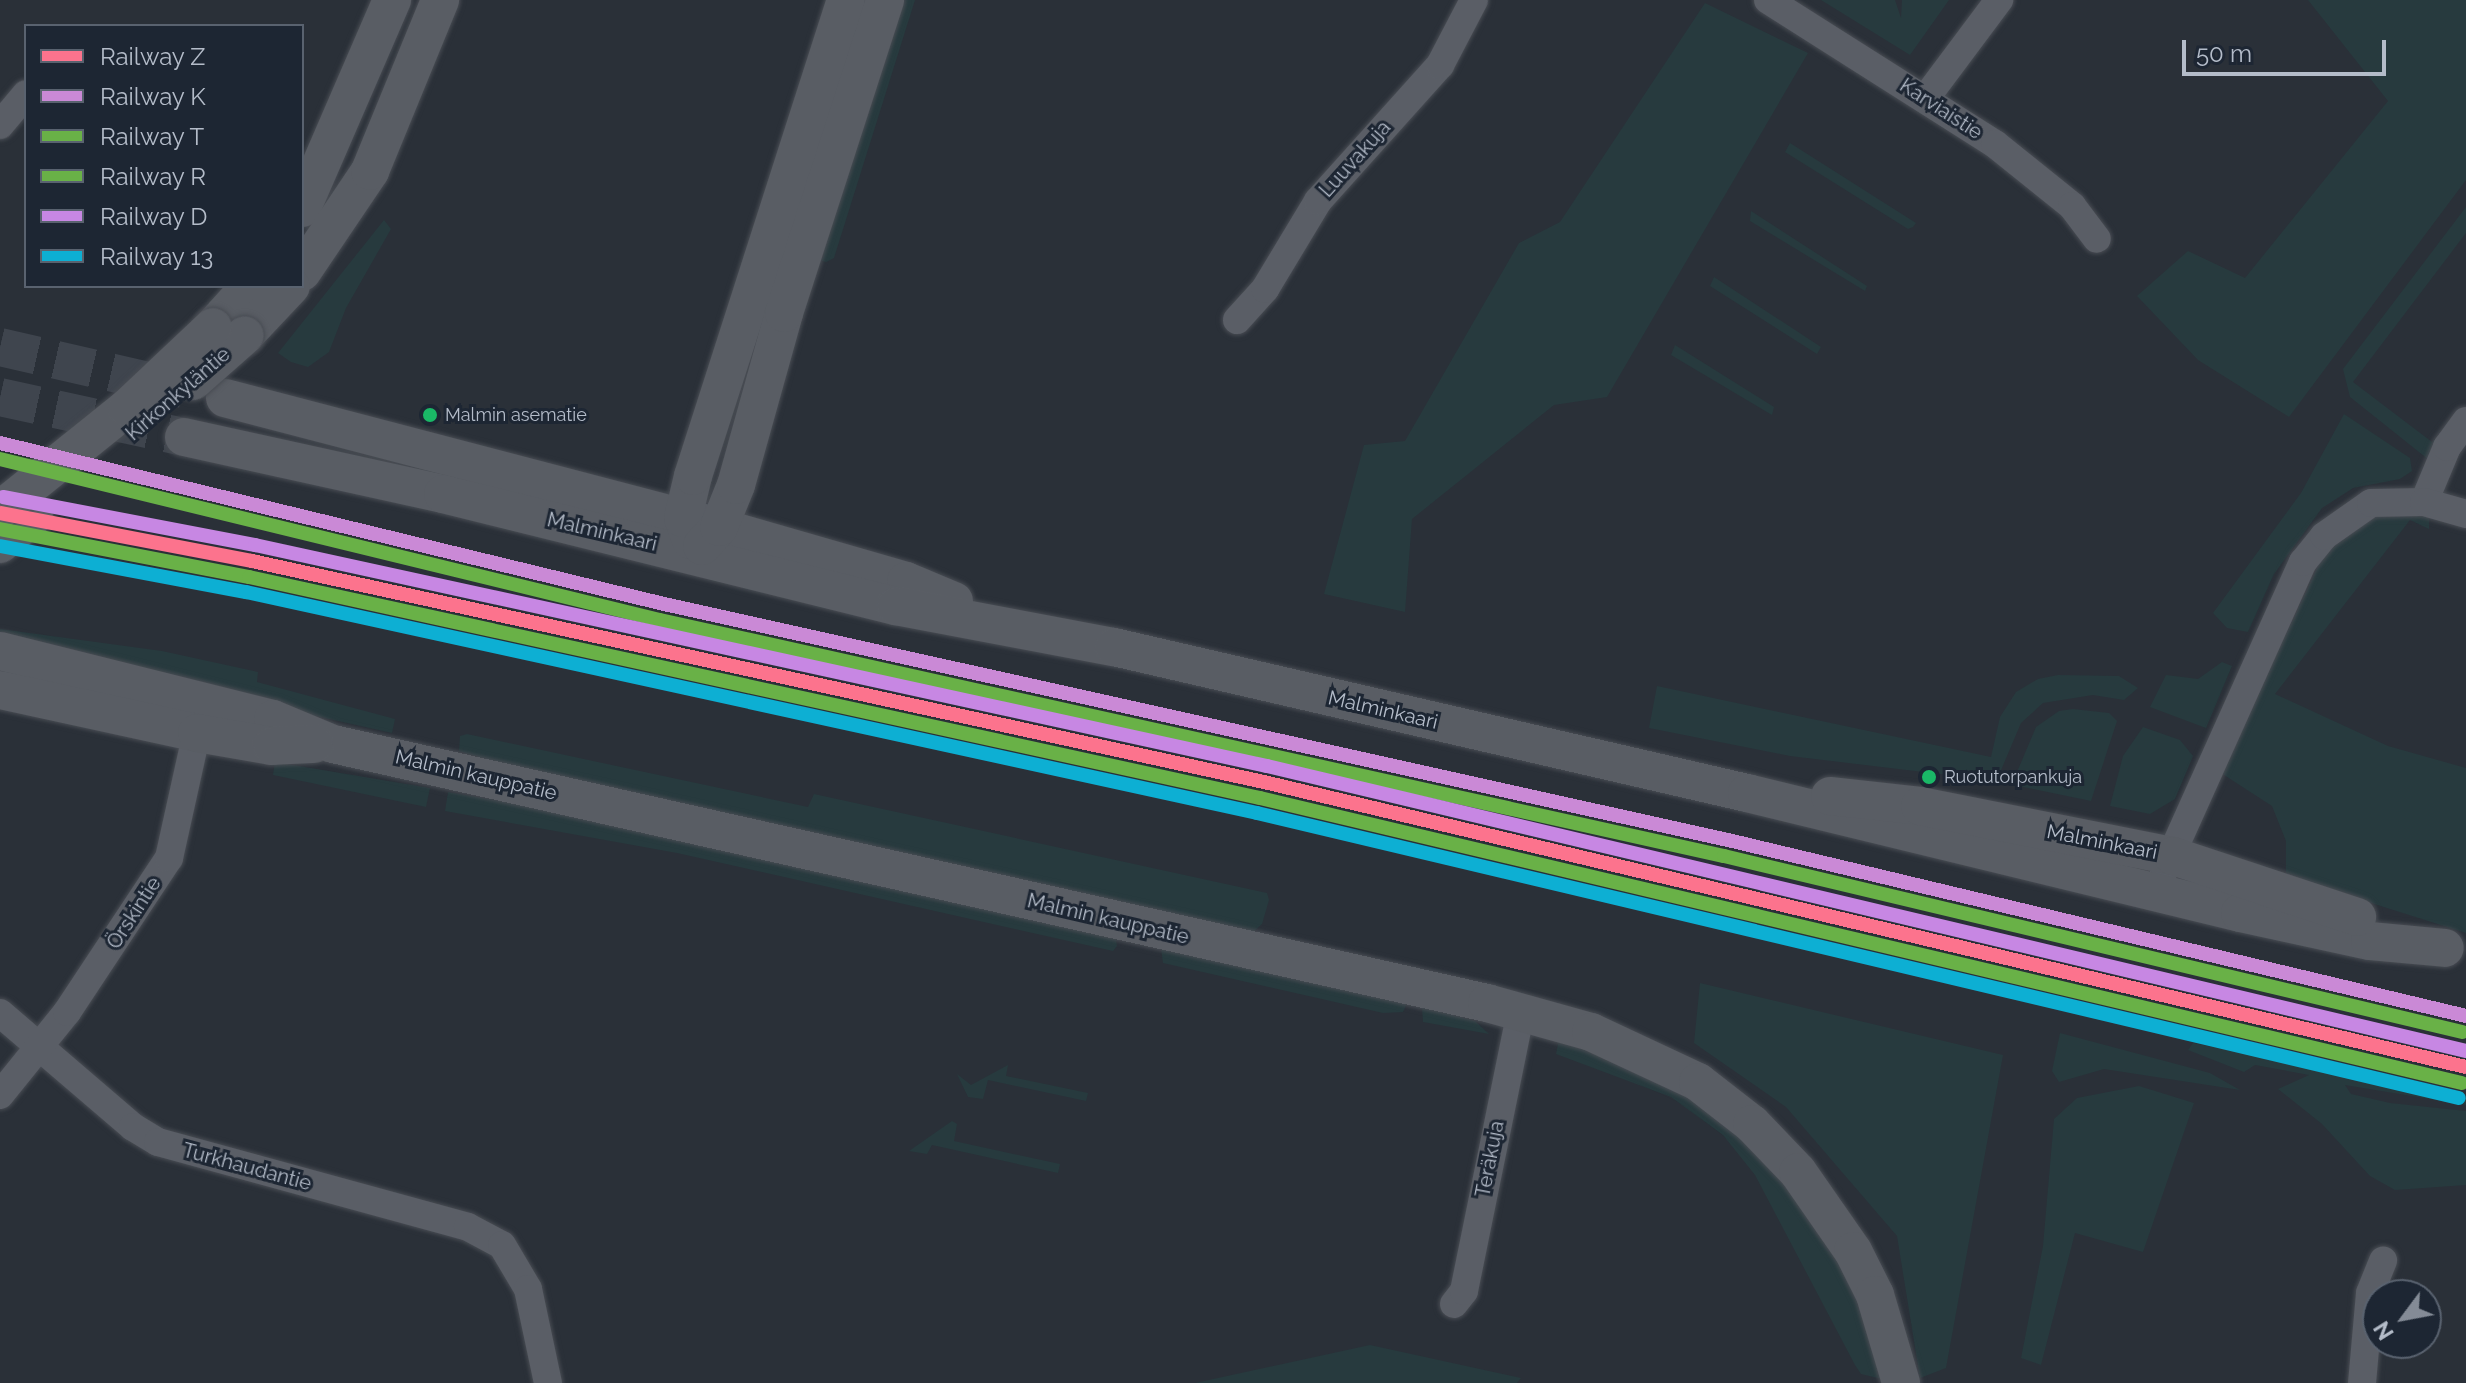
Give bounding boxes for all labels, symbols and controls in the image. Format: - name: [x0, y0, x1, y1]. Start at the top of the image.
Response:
- legend: [24, 24, 304, 288]
- scale bar: [2186, 24, 2390, 74]
- text: 50 m: [2196, 39, 2252, 68]
- text: Railway Z: [100, 42, 205, 71]
- street label: Karviaistie: [1895, 73, 1987, 145]
- text: Railway K: [100, 82, 206, 111]
- street label: Luuvakuja: [1314, 116, 1396, 202]
- text: Railway T: [100, 122, 204, 151]
- text: Railway R: [100, 162, 206, 191]
- text: Railway D: [100, 202, 207, 231]
- text: Railway 13: [100, 242, 213, 271]
- street label: Kirkonkyläntie: [121, 342, 235, 446]
- place label: Malmin asematie: [445, 404, 587, 426]
- marker: Malmin asematie: [422, 407, 438, 423]
- street label: Malminkaari: [545, 508, 659, 556]
- street label: Malminkaari: [1326, 686, 1440, 734]
- street label: Malmin kauppatie: [393, 745, 559, 805]
- place label: Ruotutorpankuja: [1944, 766, 2082, 788]
- marker: Ruotutorpankuja: [1921, 769, 1937, 785]
- street label: Malminkaari: [2045, 820, 2159, 864]
- street label: Örskintie: [102, 873, 166, 953]
- street label: Malmin kauppatie: [1025, 889, 1191, 949]
- street label: Teräkuja: [1471, 1119, 1509, 1199]
- street label: Turkhaudantie: [180, 1138, 314, 1196]
- north arrow: [2362, 1279, 2442, 1359]
- text: N: [2368, 1317, 2399, 1345]

